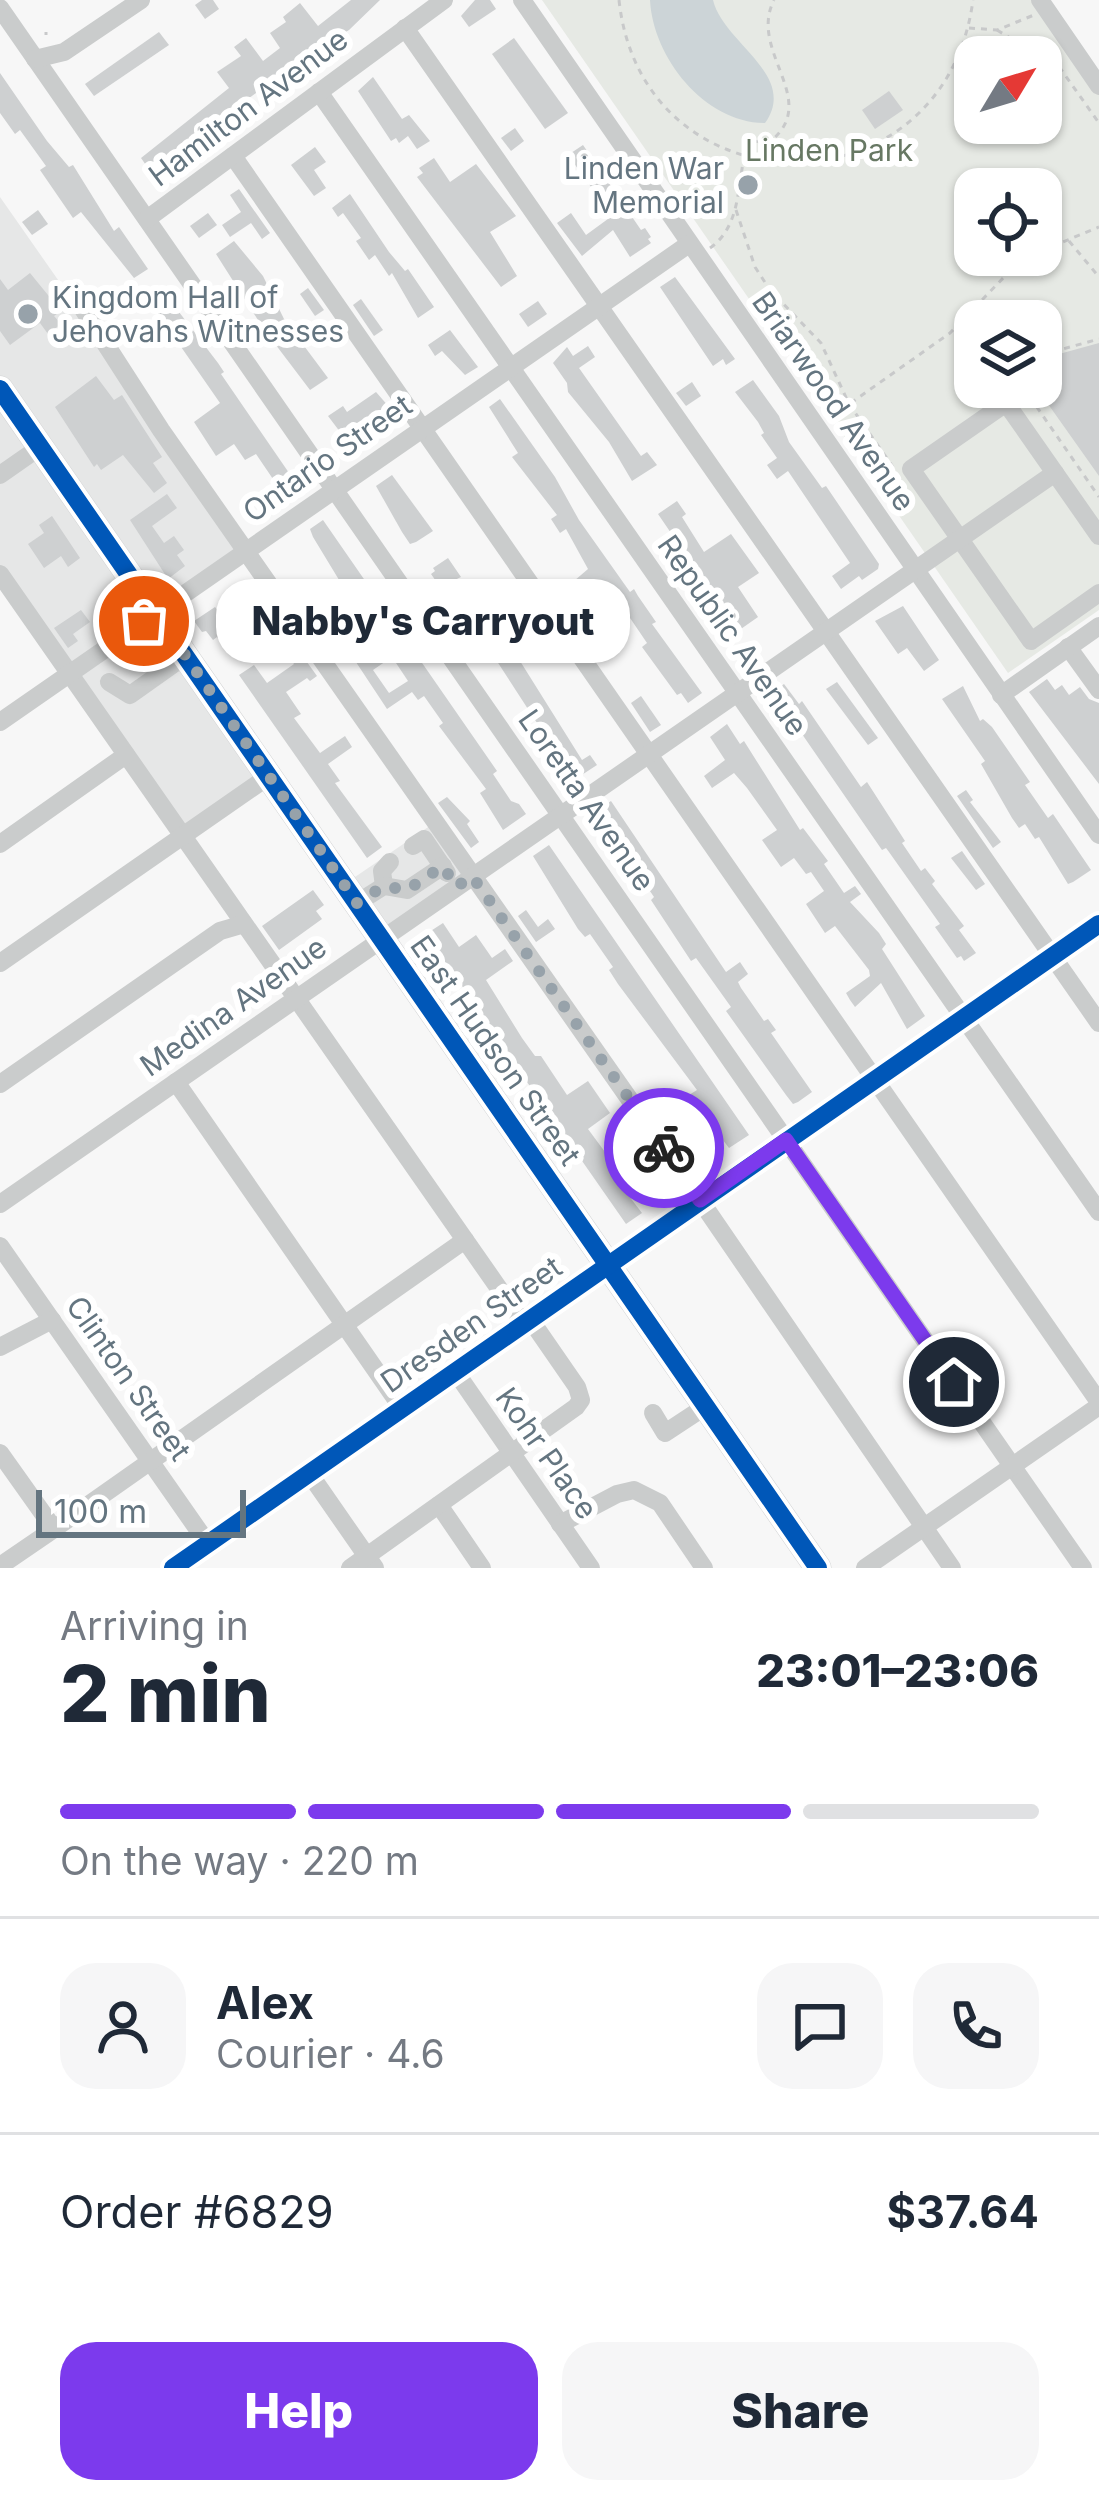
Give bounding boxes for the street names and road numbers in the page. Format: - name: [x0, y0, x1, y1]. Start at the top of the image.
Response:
- street label: Hamilton Avenue: [142, 21, 354, 193]
- street label: Briarwood Avenue: [745, 285, 923, 517]
- street label: Ontario Street: [236, 386, 418, 529]
- street label: Republic Avenue: [650, 528, 816, 742]
- street label: Loretta Avenue: [511, 702, 663, 898]
- street label: East Hudson Street: [403, 928, 589, 1172]
- street label: Medina Avenue: [133, 929, 333, 1083]
- street label: Dresden Street: [374, 1248, 568, 1400]
- street label: Clinton Street: [59, 1289, 199, 1467]
- street label: Kohr Place: [489, 1380, 605, 1526]

